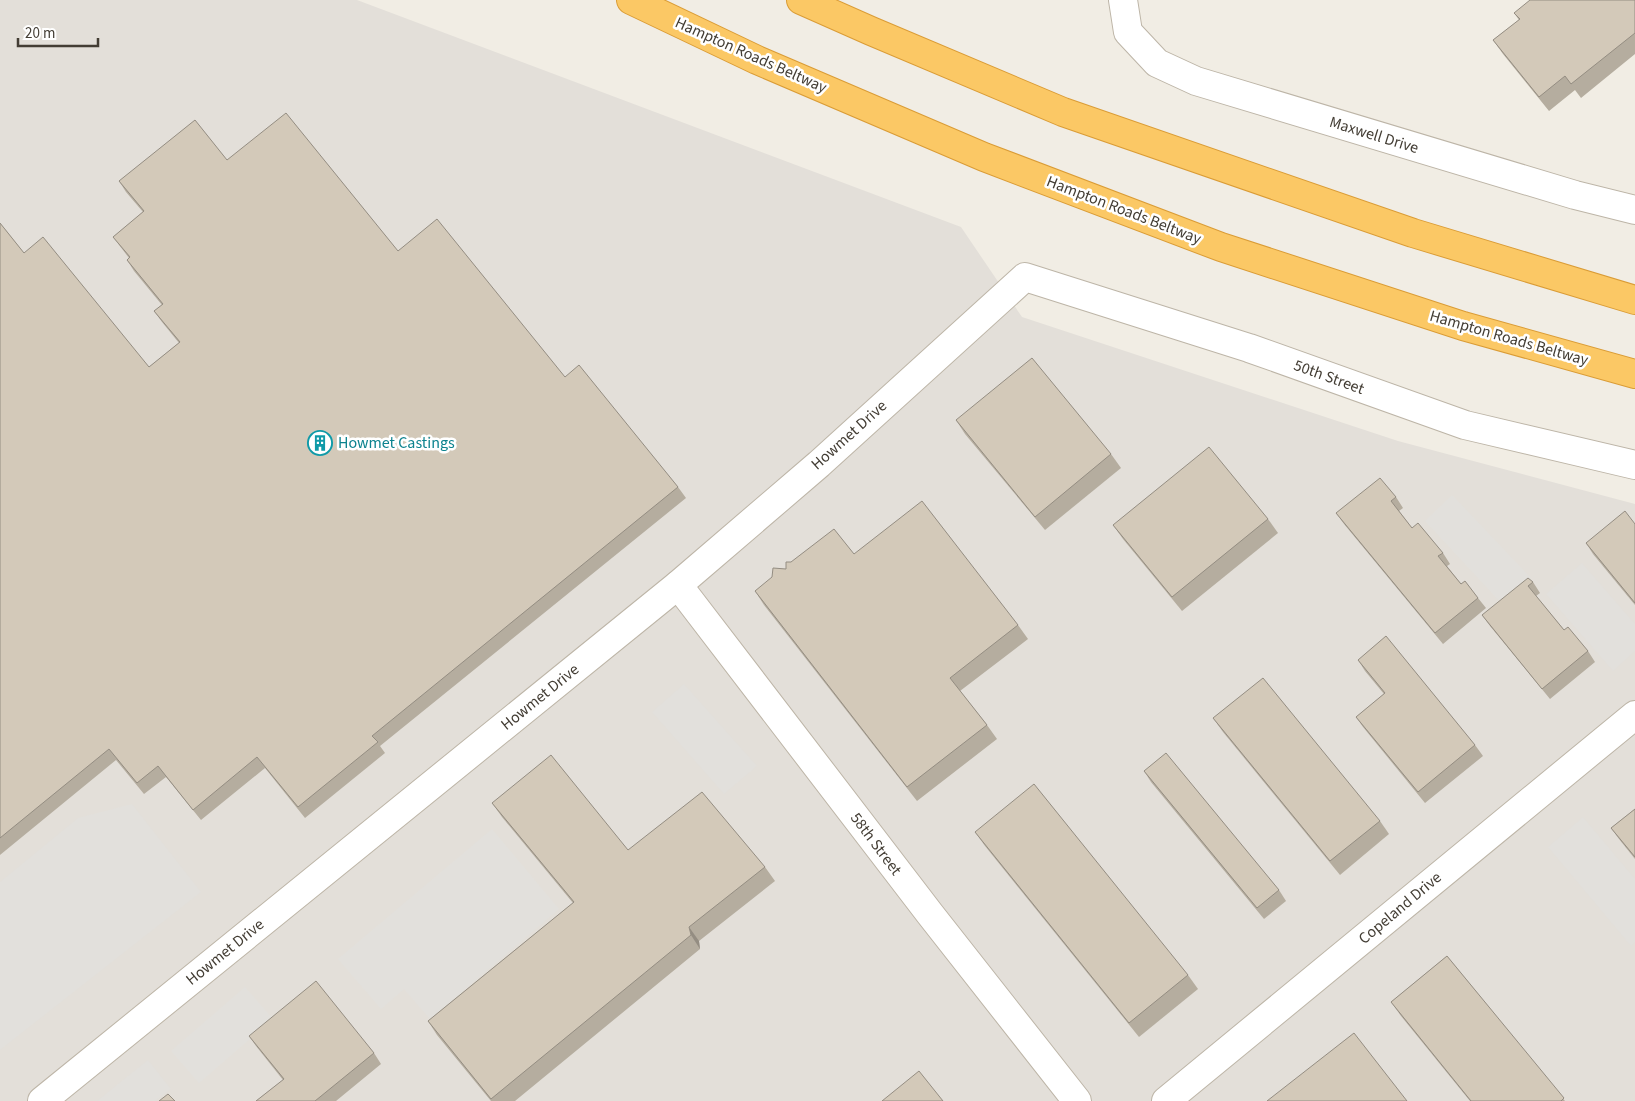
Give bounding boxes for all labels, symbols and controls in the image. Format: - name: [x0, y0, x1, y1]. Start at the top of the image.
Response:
- street label: Hampton Roads Beltway: [672, 12, 831, 99]
- scale bar: [18, 15, 98, 47]
- text: 20 m: [25, 23, 55, 44]
- street label: Maxwell Drive: [1327, 111, 1421, 159]
- street label: Hampton Roads Beltway: [1043, 170, 1205, 250]
- street label: Hampton Roads Beltway: [1427, 305, 1591, 371]
- street label: 50th Street: [1291, 354, 1368, 400]
- street label: Howmet Drive: [806, 395, 892, 475]
- building icon: Howmet Castings: [307, 430, 333, 456]
- place label: Howmet Castings: [338, 432, 455, 454]
- street label: Howmet Drive: [496, 659, 584, 735]
- street label: 58th Street: [845, 808, 907, 880]
- street label: Copeland Drive: [1354, 867, 1446, 949]
- street label: Howmet Drive: [181, 914, 269, 990]

